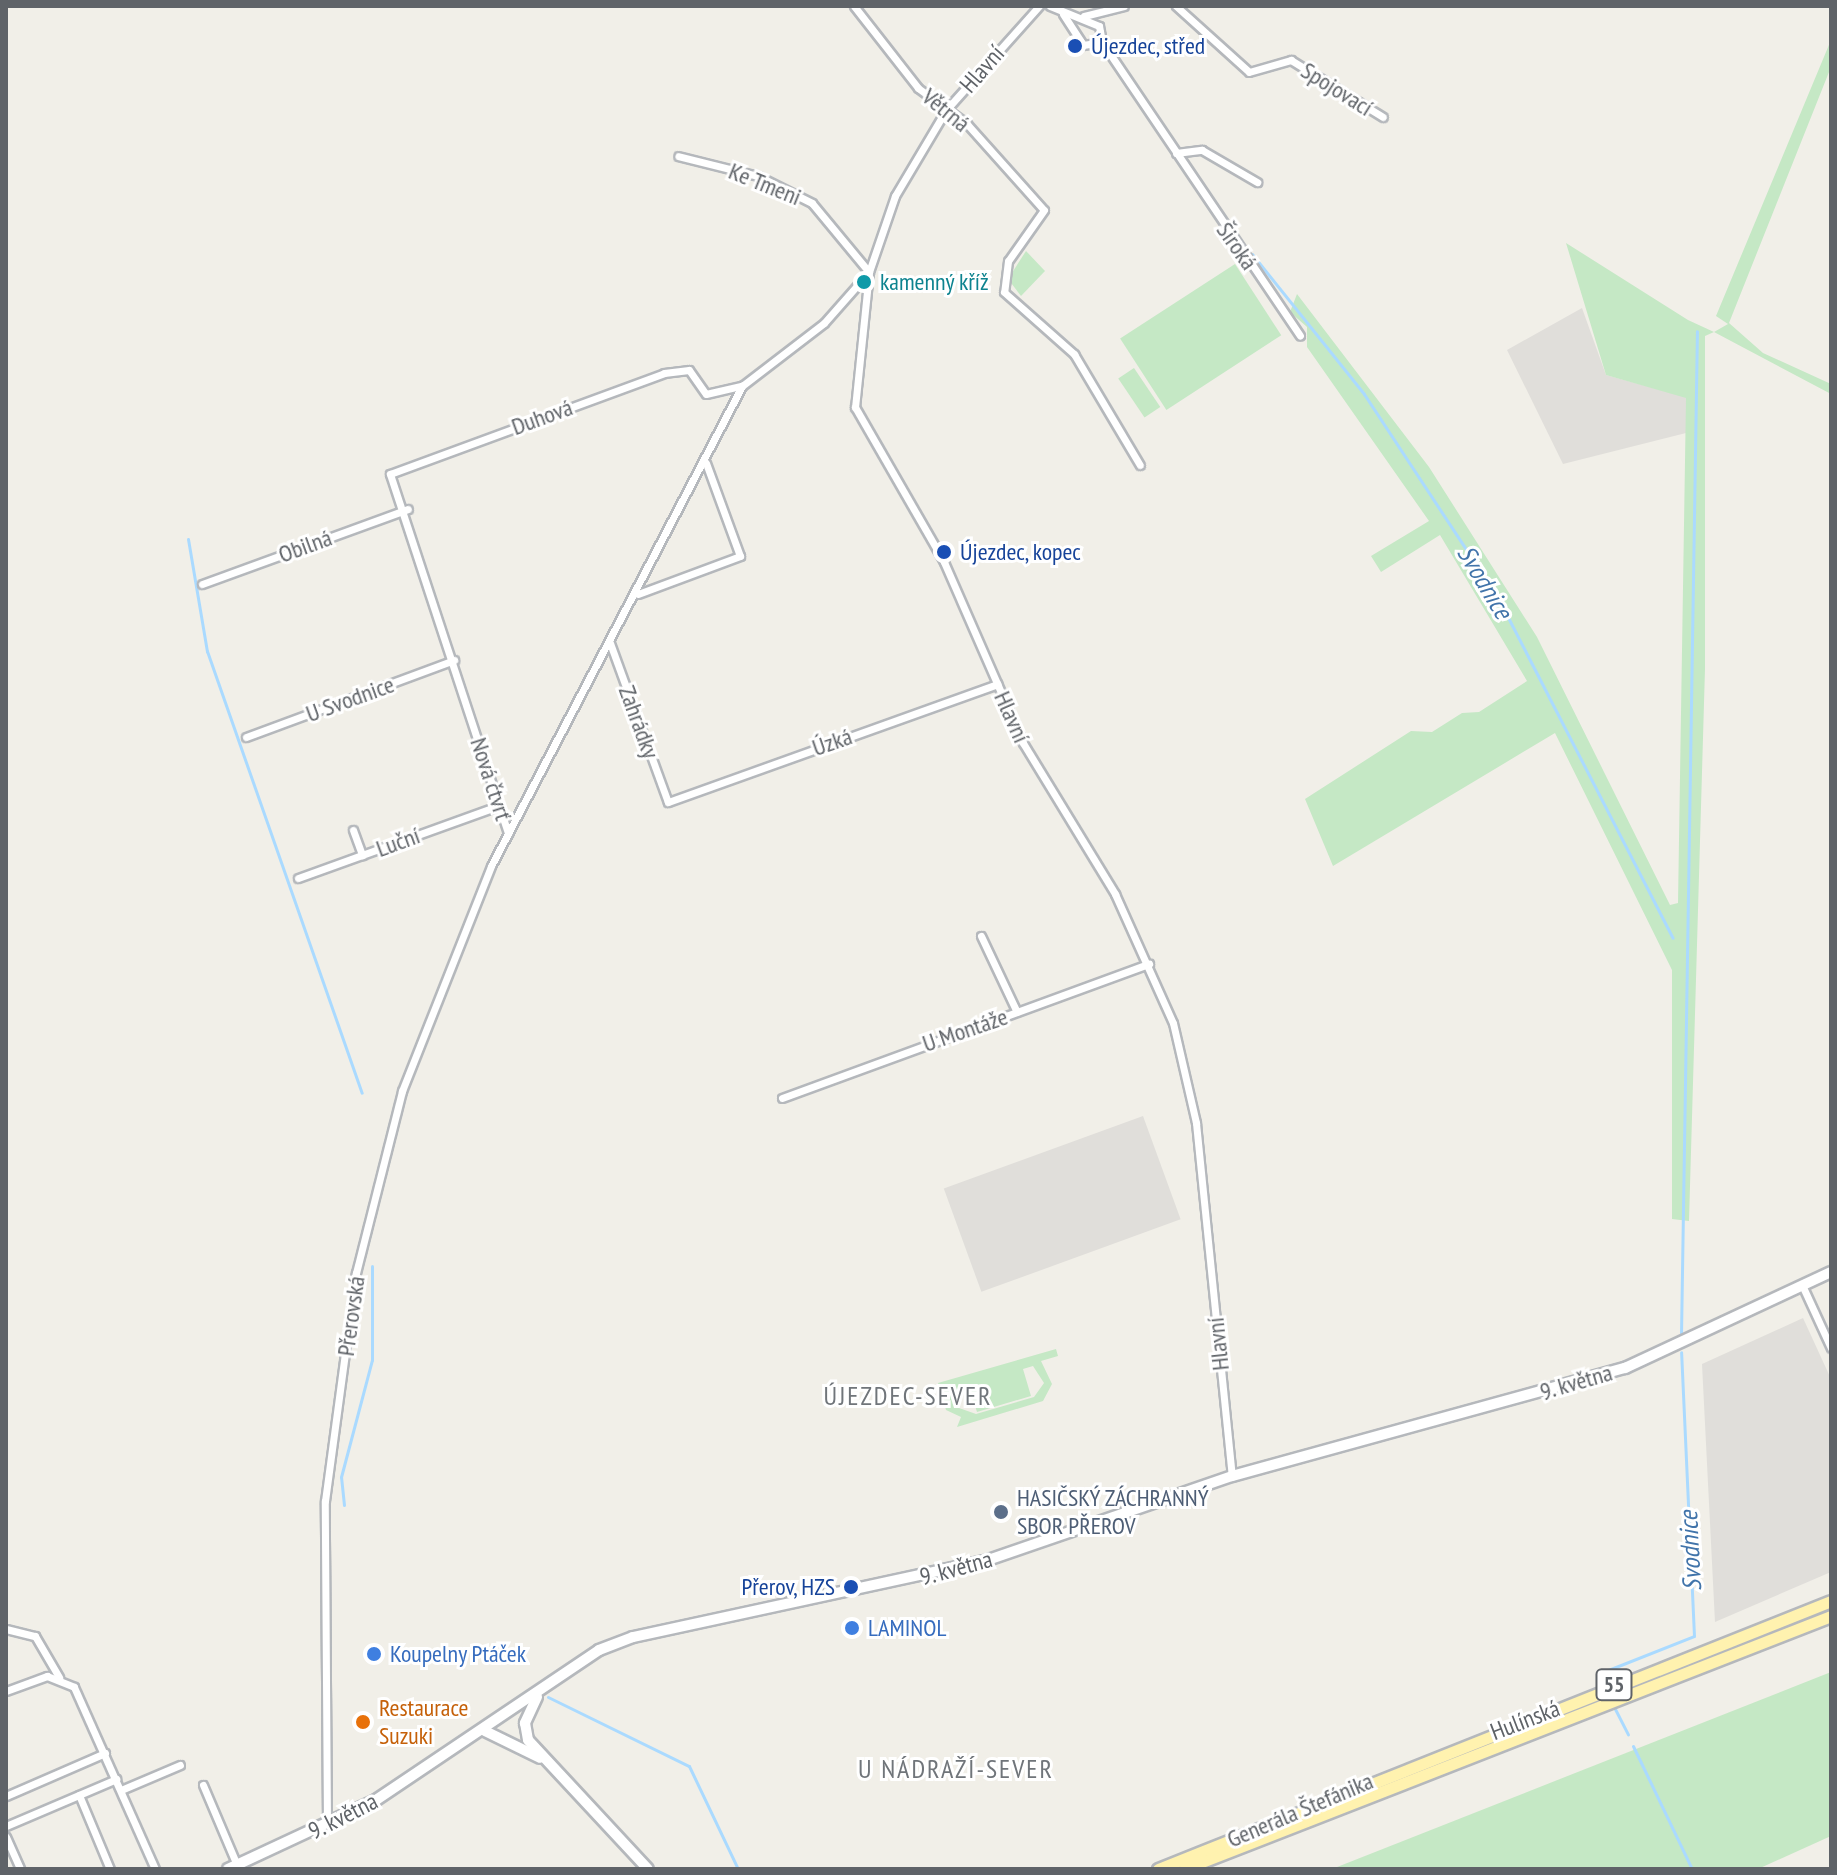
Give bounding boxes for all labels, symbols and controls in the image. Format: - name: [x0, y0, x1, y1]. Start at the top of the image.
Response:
- place label: Újezdec, střed: [1091, 32, 1207, 60]
- marker: Újezdec, střed: [1066, 37, 1084, 55]
- street label: Hlavní: [954, 40, 1010, 98]
- street label: Spojovací: [1296, 56, 1378, 122]
- street label: Větrná: [916, 82, 976, 138]
- street label: Ke Tmeni: [724, 156, 806, 212]
- street label: Široká: [1210, 217, 1264, 275]
- place label: kamenný kříž: [880, 268, 989, 296]
- marker: kamenný kříž: [855, 273, 873, 291]
- street label: Duhová: [508, 393, 576, 441]
- street label: Obilná: [274, 523, 336, 569]
- place label: Újezdec, kopec: [960, 538, 1082, 566]
- water label: Svodnice: [1451, 540, 1519, 624]
- marker: Újezdec, kopec: [935, 543, 953, 561]
- street label: U Svodnice: [302, 670, 398, 728]
- street label: Zahrádky: [613, 682, 665, 762]
- street label: Hlavní: [988, 687, 1036, 747]
- street label: Úzká: [808, 722, 856, 762]
- street label: Nová čtvrť: [464, 734, 518, 824]
- street label: Luční: [372, 821, 424, 863]
- street label: U Montáže: [919, 1002, 1011, 1058]
- street label: Přerovská: [331, 1274, 371, 1358]
- street label: Hlavní: [1201, 1316, 1235, 1372]
- street label: 9. května: [1536, 1358, 1616, 1406]
- district label: ÚJEZDEC-SEVER: [823, 1380, 993, 1412]
- place label: HASIČSKÝ ZÁCHRANNÝ SBOR PŘEROV: [1017, 1484, 1210, 1540]
- marker: HASIČSKÝ ZÁCHRANNÝ SBOR PŘEROV: [992, 1503, 1010, 1521]
- water label: Svodnice: [1672, 1510, 1708, 1592]
- street label: 9. května: [916, 1544, 996, 1592]
- place label: Přerov, HZS: [740, 1573, 835, 1601]
- marker: Přerov, HZS: [842, 1578, 860, 1596]
- place label: LAMINOL: [868, 1614, 946, 1642]
- marker: LAMINOL: [843, 1619, 861, 1637]
- place label: Koupelny Ptáček: [390, 1640, 527, 1668]
- marker: Koupelny Ptáček: [365, 1645, 383, 1663]
- road number: 55: [1594, 1667, 1634, 1703]
- place label: Restaurace Suzuki: [379, 1694, 468, 1750]
- street label: Hulínská: [1486, 1694, 1564, 1746]
- marker: Restaurace Suzuki: [354, 1713, 372, 1731]
- district label: U NÁDRAŽÍ-SEVER: [858, 1753, 1054, 1785]
- street label: Generála Štefánika: [1223, 1766, 1377, 1854]
- street label: 9. května: [303, 1786, 383, 1846]

